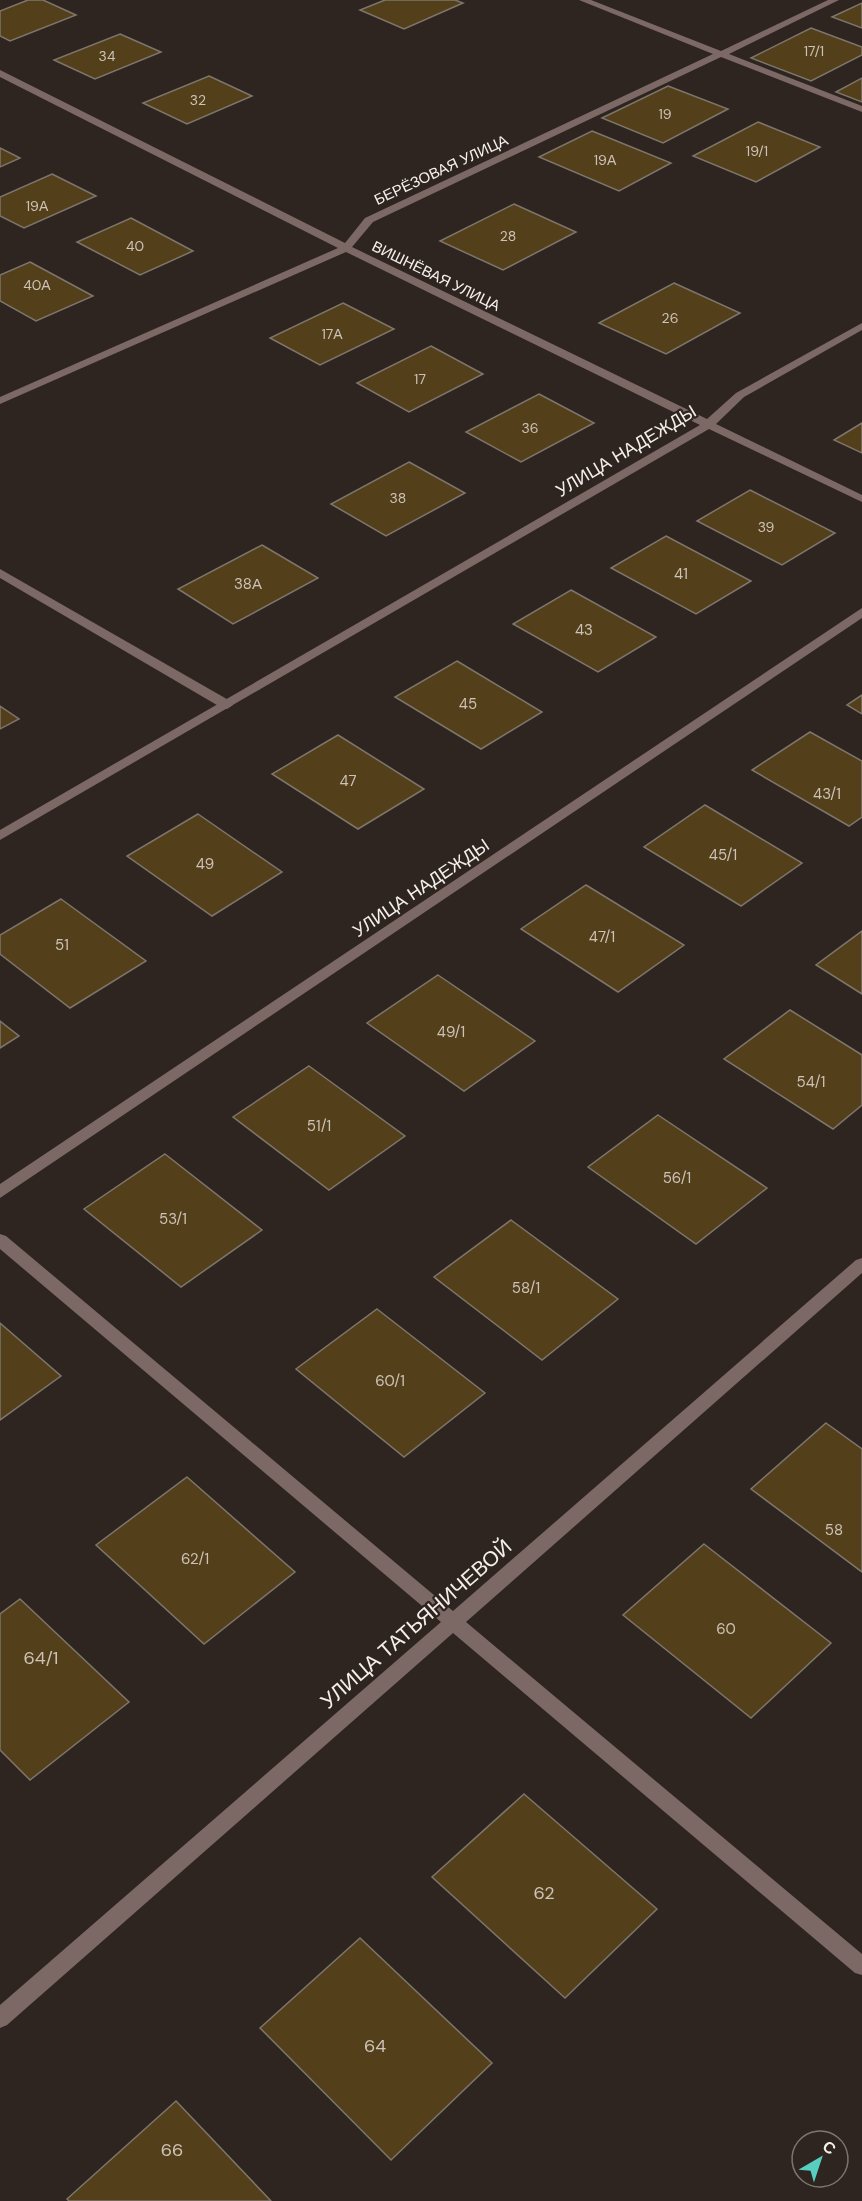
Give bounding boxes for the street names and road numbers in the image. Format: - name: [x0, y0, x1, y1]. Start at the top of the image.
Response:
- street label: БЕРЁЗОВАЯ УЛИЦА: [371, 130, 511, 210]
- street label: ВИШНЁВАЯ УЛИЦА: [368, 236, 504, 316]
- street label: УЛИЦА НАДЕЖДЫ: [551, 399, 701, 503]
- street label: УЛИЦА НАДЕЖДЫ: [348, 833, 494, 943]
- street label: УЛИЦА ТАТЬЯНИЧЕВОЙ: [314, 1533, 518, 1715]

